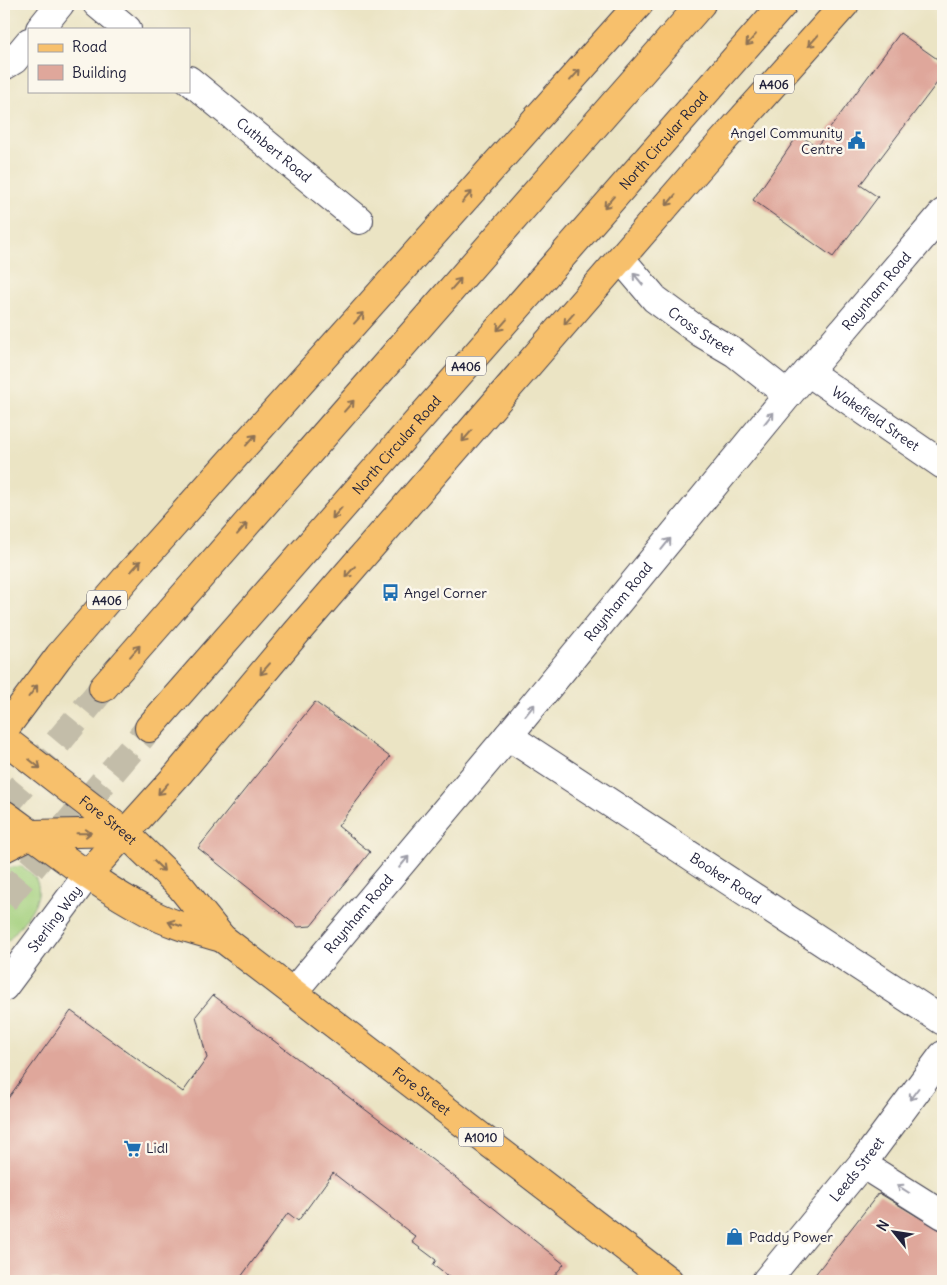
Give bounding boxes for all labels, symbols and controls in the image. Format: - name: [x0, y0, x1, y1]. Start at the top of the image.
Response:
- legend: [28, 28, 190, 92]
- one-way arrow: [745, 34, 756, 47]
- one-way arrow: [807, 34, 819, 47]
- text: Road: [72, 37, 107, 56]
- text: Building: [72, 63, 127, 82]
- one-way arrow: [569, 69, 581, 82]
- road number: A406: [754, 74, 794, 94]
- street label: North Circular Road: [615, 87, 712, 194]
- street label: Cuthbert Road: [233, 114, 315, 186]
- place label: Angel Community Centre: [731, 124, 843, 158]
- public building icon: Angel Community Centre: [847, 131, 867, 151]
- one-way arrow: [461, 190, 473, 203]
- one-way arrow: [666, 194, 677, 207]
- one-way arrow: [603, 196, 615, 209]
- street label: Raynham Road: [838, 248, 915, 334]
- one-way arrow: [633, 273, 644, 286]
- one-way arrow: [450, 278, 462, 291]
- street label: Cross Street: [664, 303, 738, 360]
- one-way arrow: [353, 312, 365, 325]
- one-way arrow: [564, 312, 575, 325]
- one-way arrow: [496, 318, 508, 331]
- road number: A406: [446, 356, 486, 376]
- street label: Wakefield Street: [828, 382, 923, 455]
- street label: North Circular Road: [349, 392, 445, 498]
- one-way arrow: [343, 400, 355, 413]
- one-way arrow: [764, 412, 775, 425]
- one-way arrow: [462, 429, 473, 442]
- one-way arrow: [245, 433, 257, 446]
- one-way arrow: [332, 506, 343, 519]
- one-way arrow: [236, 522, 248, 535]
- one-way arrow: [661, 537, 672, 550]
- street label: Raynham Road: [580, 558, 656, 645]
- one-way arrow: [130, 560, 142, 573]
- one-way arrow: [344, 566, 355, 579]
- bus stop icon: Angel Corner: [380, 583, 400, 603]
- place label: Angel Corner: [404, 584, 487, 602]
- road number: A406: [87, 590, 127, 610]
- one-way arrow: [129, 645, 140, 658]
- one-way arrow: [260, 662, 271, 675]
- one-way arrow: [28, 684, 38, 698]
- one-way arrow: [524, 704, 535, 717]
- one-way arrow: [28, 758, 41, 769]
- one-way arrow: [157, 783, 169, 796]
- street label: Fore Street: [76, 792, 141, 849]
- one-way arrow: [76, 828, 92, 838]
- street label: Booker Road: [686, 849, 764, 908]
- one-way arrow: [398, 855, 409, 868]
- one-way arrow: [153, 860, 166, 872]
- street label: Raynham Road: [320, 871, 397, 957]
- street label: Sterling Way: [24, 882, 86, 956]
- one-way arrow: [168, 918, 184, 928]
- street label: Fore Street: [389, 1063, 455, 1119]
- one-way arrow: [909, 1087, 919, 1101]
- road number: A1010: [458, 1128, 504, 1146]
- street label: Leeds Street: [826, 1133, 888, 1205]
- supermarket icon: Lidl: [122, 1138, 142, 1158]
- place label: Lidl: [146, 1139, 168, 1157]
- one-way arrow: [896, 1184, 910, 1194]
- north arrow: [870, 1208, 920, 1258]
- text: N: [873, 1217, 893, 1234]
- shop icon: Paddy Power: [725, 1227, 745, 1247]
- place label: Paddy Power: [749, 1228, 833, 1246]

